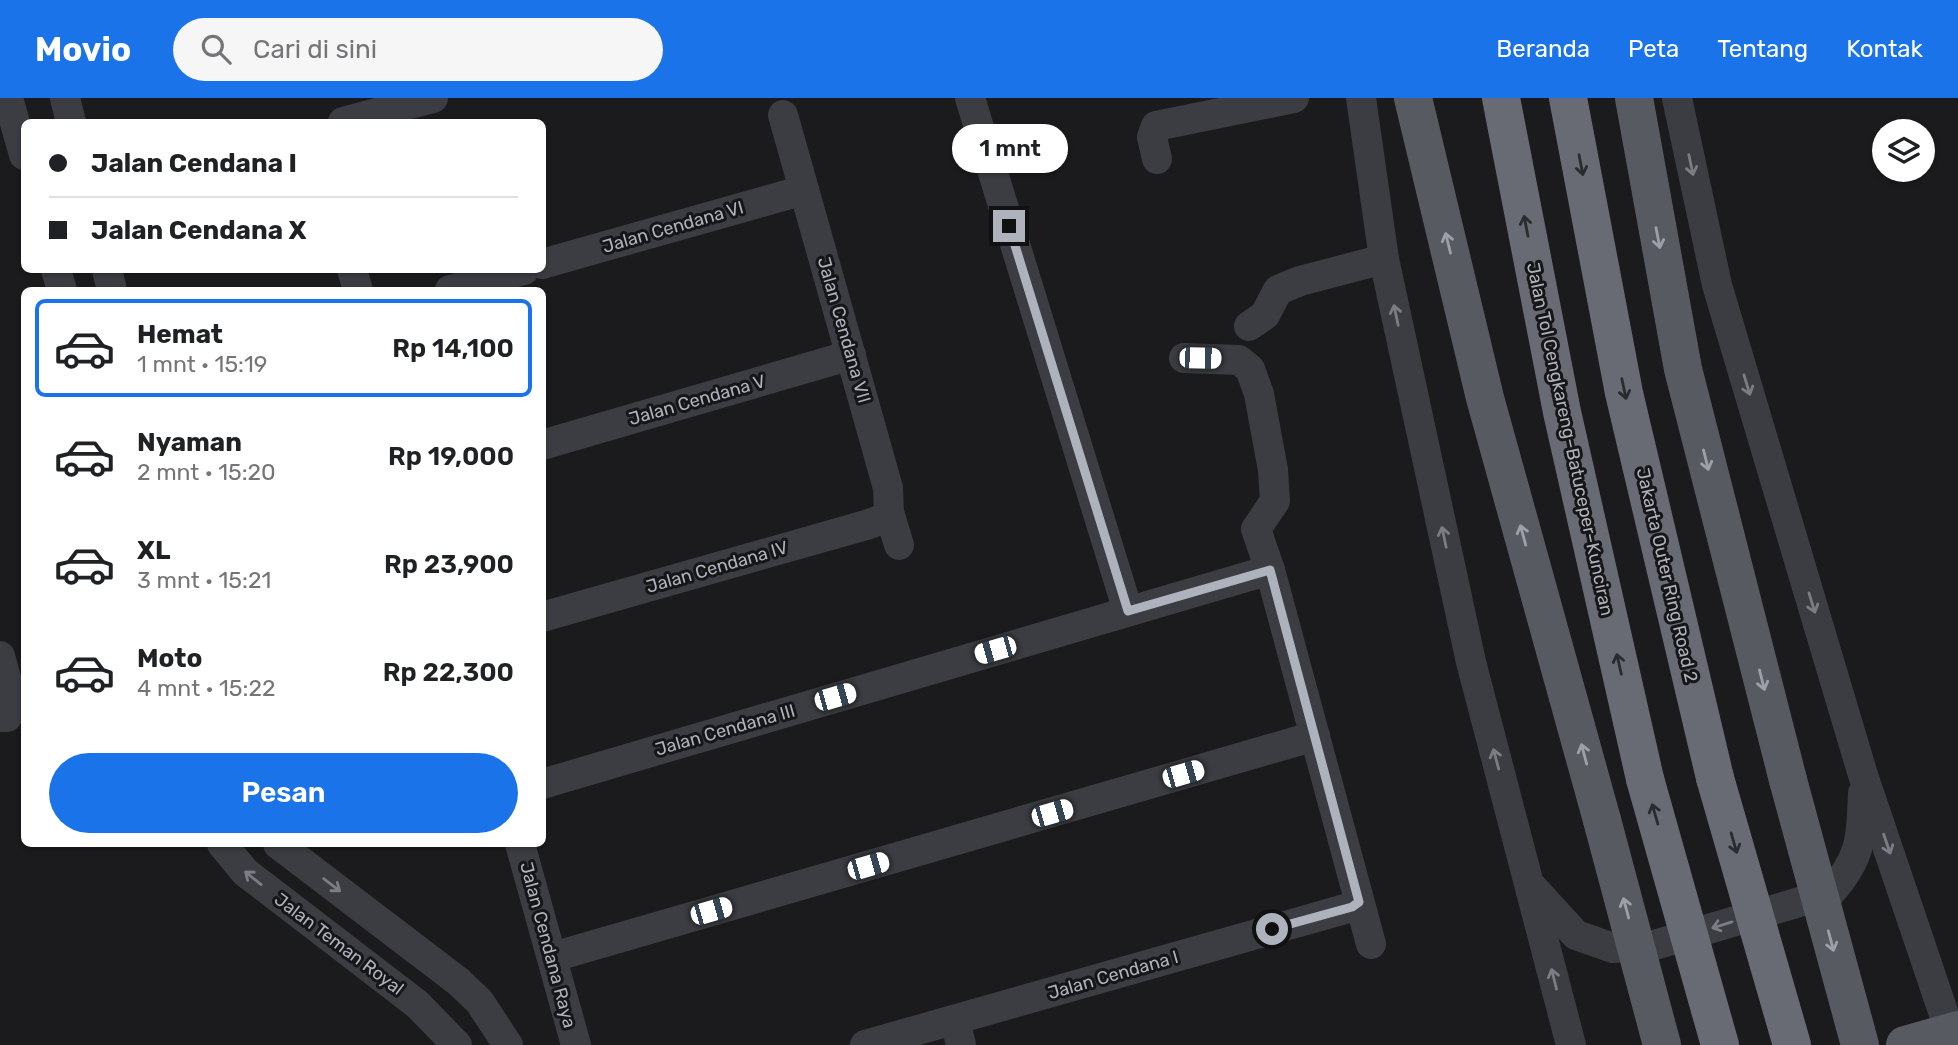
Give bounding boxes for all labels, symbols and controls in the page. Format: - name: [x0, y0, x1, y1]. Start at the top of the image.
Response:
- search box: [173, 18, 663, 81]
- text: Movio: [35, 30, 131, 69]
- icon: search: [197, 30, 235, 68]
- text: Cari di sini: [253, 34, 377, 65]
- text: Beranda: [1496, 35, 1590, 63]
- text: Peta: [1628, 35, 1679, 63]
- text: Tentang: [1717, 35, 1808, 63]
- text: Kontak: [1846, 35, 1923, 63]
- map controls: [1872, 119, 1935, 182]
- button: layers: [1872, 119, 1935, 182]
- callout: 1 mnt: [951, 124, 1067, 174]
- text: 1 mnt: [979, 134, 1041, 162]
- text: Jalan Cendana I: [91, 148, 297, 179]
- one-way arrow: [1575, 153, 1588, 176]
- one-way arrow: [1685, 153, 1699, 176]
- street label: Jalan Cendana VI: [600, 196, 746, 258]
- route end: [993, 210, 1025, 242]
- text: Jalan Cendana X: [91, 215, 306, 246]
- one-way arrow: [1518, 215, 1532, 238]
- one-way arrow: [1651, 226, 1665, 249]
- one-way arrow: [1441, 233, 1454, 255]
- street label: Jalan Cendana VII: [813, 254, 875, 406]
- street label: Jalan Tol Cengkareng–Batuceper–Kunciran: [1522, 260, 1618, 618]
- one-way arrow: [1388, 304, 1402, 327]
- icon: car: [53, 317, 116, 380]
- text: Hemat: [137, 319, 223, 350]
- text: Rp 14,100: [392, 333, 514, 364]
- car: [1179, 347, 1222, 369]
- text: 1 mnt · 15:19: [137, 350, 267, 378]
- street label: Jalan Cendana V: [626, 370, 768, 430]
- one-way arrow: [1741, 374, 1754, 396]
- one-way arrow: [1617, 377, 1631, 400]
- icon: car: [53, 425, 116, 488]
- text: Nyaman: [137, 427, 242, 458]
- text: Rp 19,000: [388, 441, 514, 472]
- one-way arrow: [1700, 448, 1713, 471]
- text: 2 mnt · 15:20: [137, 458, 276, 486]
- street label: Jakarta Outer Ring Road 2: [1632, 466, 1702, 684]
- one-way arrow: [1516, 524, 1529, 547]
- one-way arrow: [1436, 527, 1449, 549]
- icon: car: [53, 533, 116, 596]
- text: XL: [137, 535, 170, 566]
- street label: Jalan Cendana IV: [644, 536, 791, 598]
- text: Rp 23,900: [384, 549, 514, 580]
- text: 3 mnt · 15:21: [137, 566, 271, 594]
- one-way arrow: [1806, 592, 1819, 614]
- car: [972, 634, 1019, 666]
- icon: car: [53, 641, 116, 704]
- text: Moto: [137, 643, 202, 674]
- one-way arrow: [1612, 653, 1625, 676]
- text: Rp 22,300: [383, 657, 514, 688]
- one-way arrow: [1756, 668, 1769, 691]
- text: 4 mnt · 15:22: [137, 674, 275, 702]
- car: [812, 681, 859, 713]
- street label: Jalan Cendana III: [653, 700, 797, 760]
- one-way arrow: [1576, 743, 1589, 765]
- one-way arrow: [1489, 748, 1502, 771]
- button: Pesan: [49, 753, 518, 833]
- car: [1160, 758, 1207, 790]
- car: [1029, 797, 1076, 829]
- one-way arrow: [1648, 803, 1661, 826]
- one-way arrow: [1728, 831, 1741, 854]
- one-way arrow: [1882, 832, 1894, 854]
- car: [845, 850, 892, 882]
- street label: Jalan Cendana Raya: [515, 860, 581, 1030]
- one-way arrow: [245, 870, 263, 886]
- one-way arrow: [322, 877, 341, 892]
- street label: Jalan Teman Royal: [270, 888, 408, 1000]
- car: [688, 895, 735, 927]
- one-way arrow: [1618, 897, 1631, 919]
- route start: [1256, 913, 1288, 945]
- one-way arrow: [1711, 919, 1733, 932]
- one-way arrow: [1826, 930, 1839, 952]
- street label: Jalan Cendana I: [1045, 946, 1181, 1004]
- one-way arrow: [1547, 968, 1560, 991]

